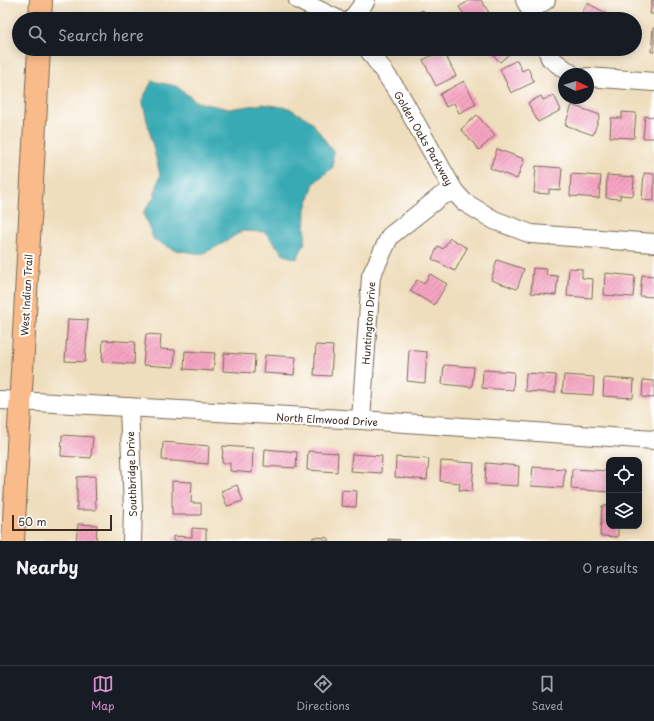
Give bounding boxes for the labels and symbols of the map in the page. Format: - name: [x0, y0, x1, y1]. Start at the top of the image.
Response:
- north arrow: [558, 68, 594, 104]
- street label: Golden Oaks Parkway: [390, 88, 457, 188]
- street label: West Indian Trail: [16, 254, 36, 336]
- street label: Huntington Drive: [358, 281, 378, 365]
- street label: North Elmwood Drive: [276, 409, 378, 429]
- street label: Southbridge Drive: [122, 431, 140, 517]
- scale bar: [12, 513, 112, 532]

